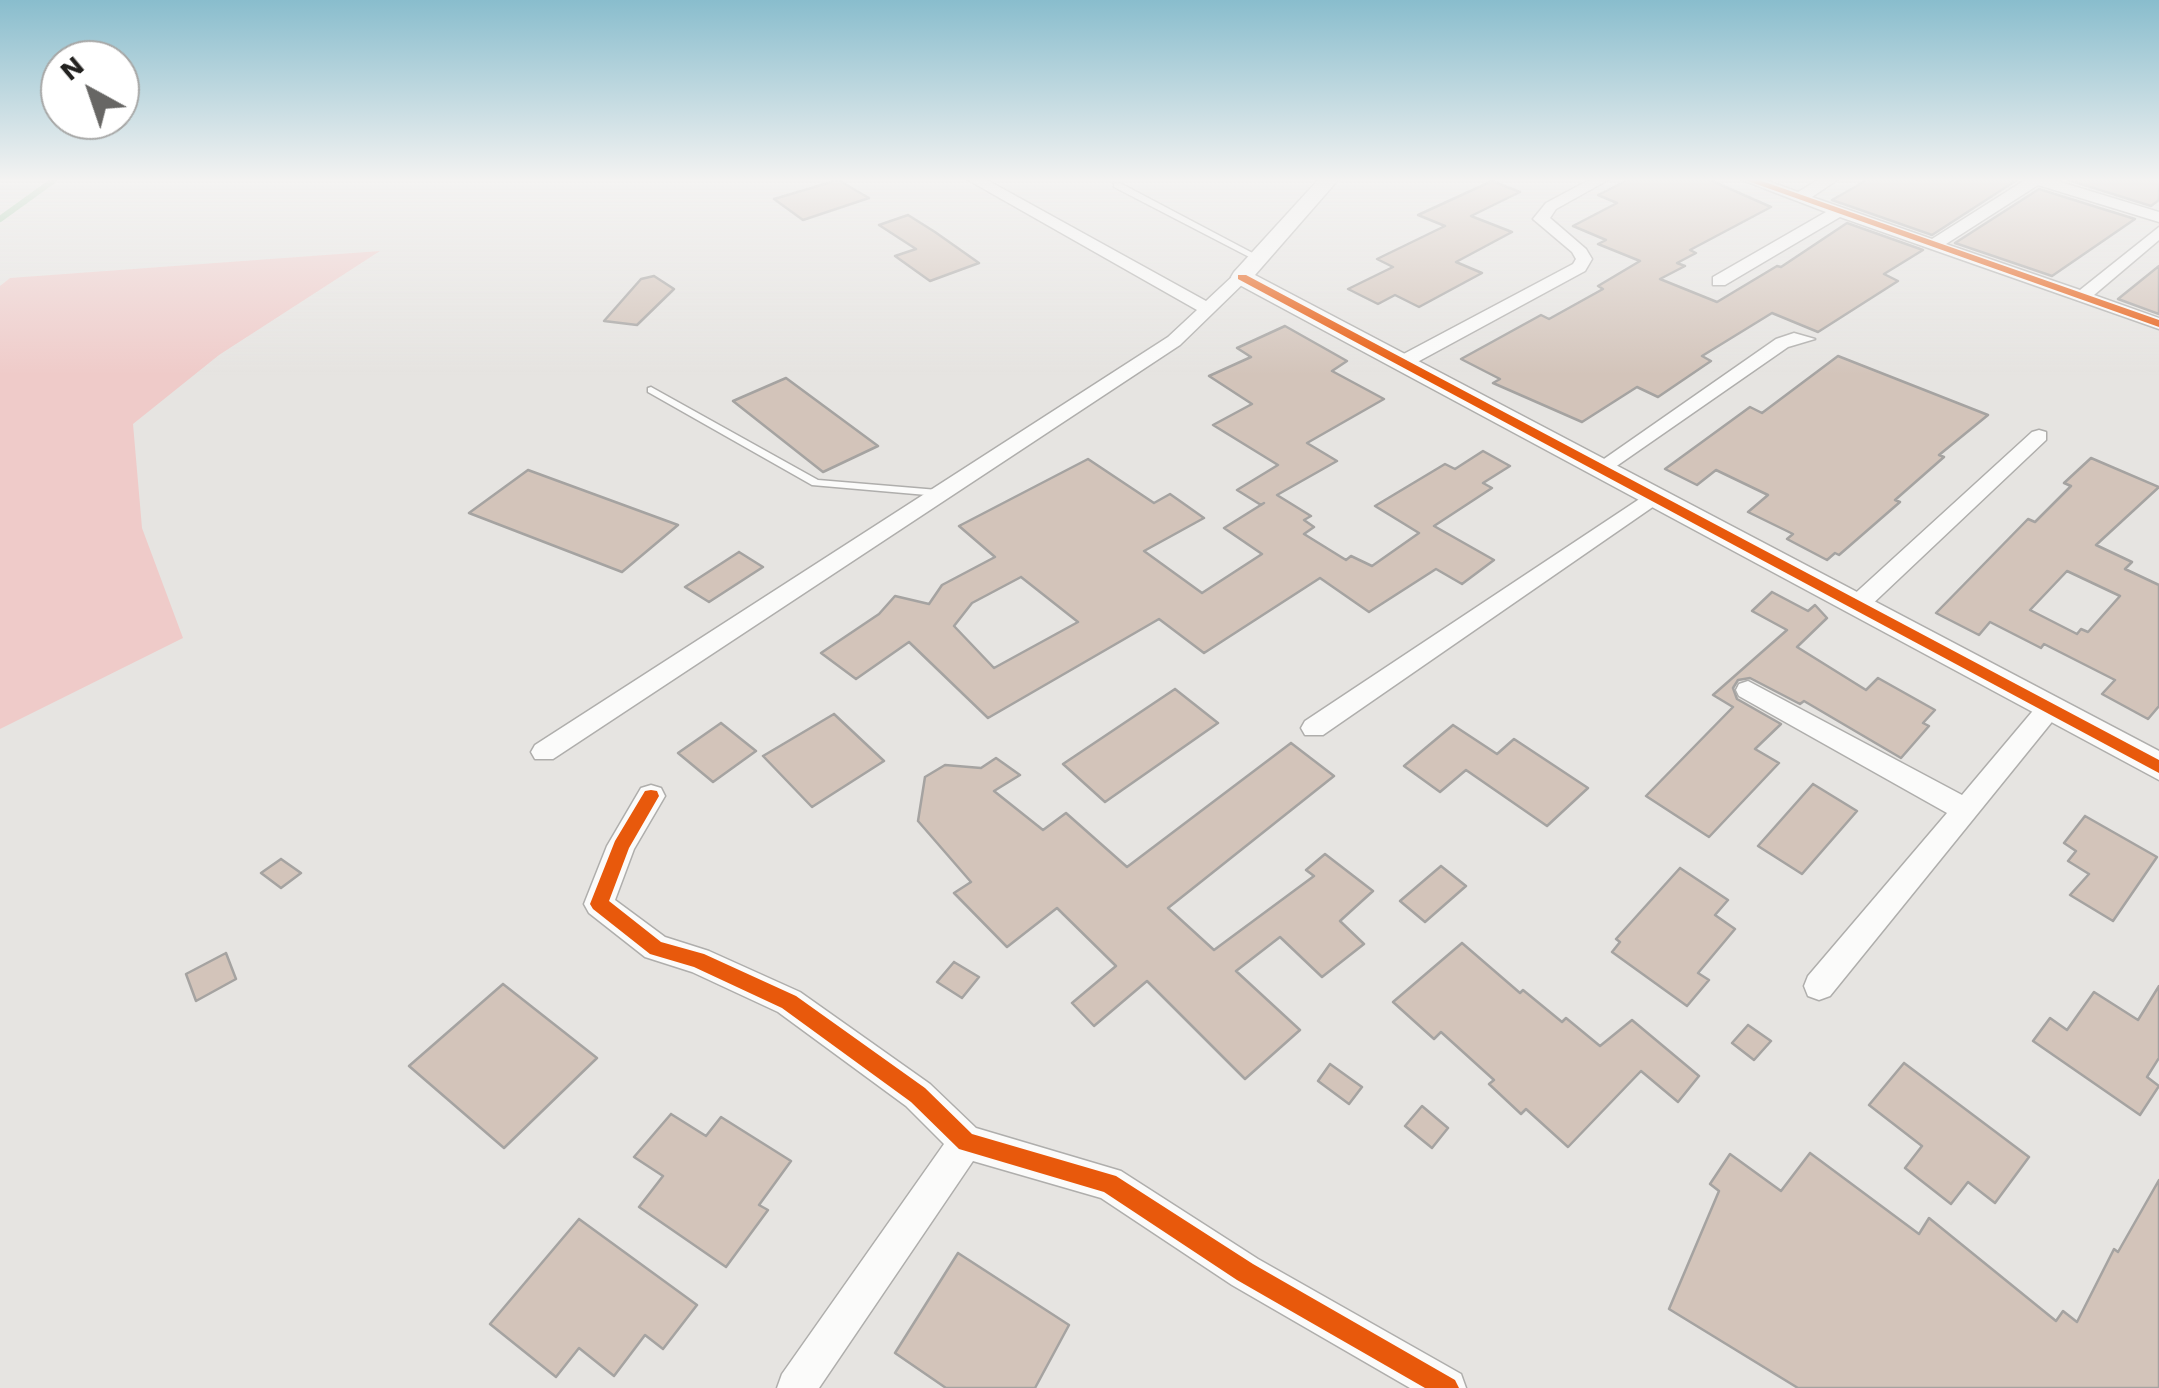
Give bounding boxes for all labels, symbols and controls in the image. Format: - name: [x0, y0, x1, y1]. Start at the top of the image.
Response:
- north arrow: [40, 40, 140, 140]
- text: N: [53, 49, 90, 87]

